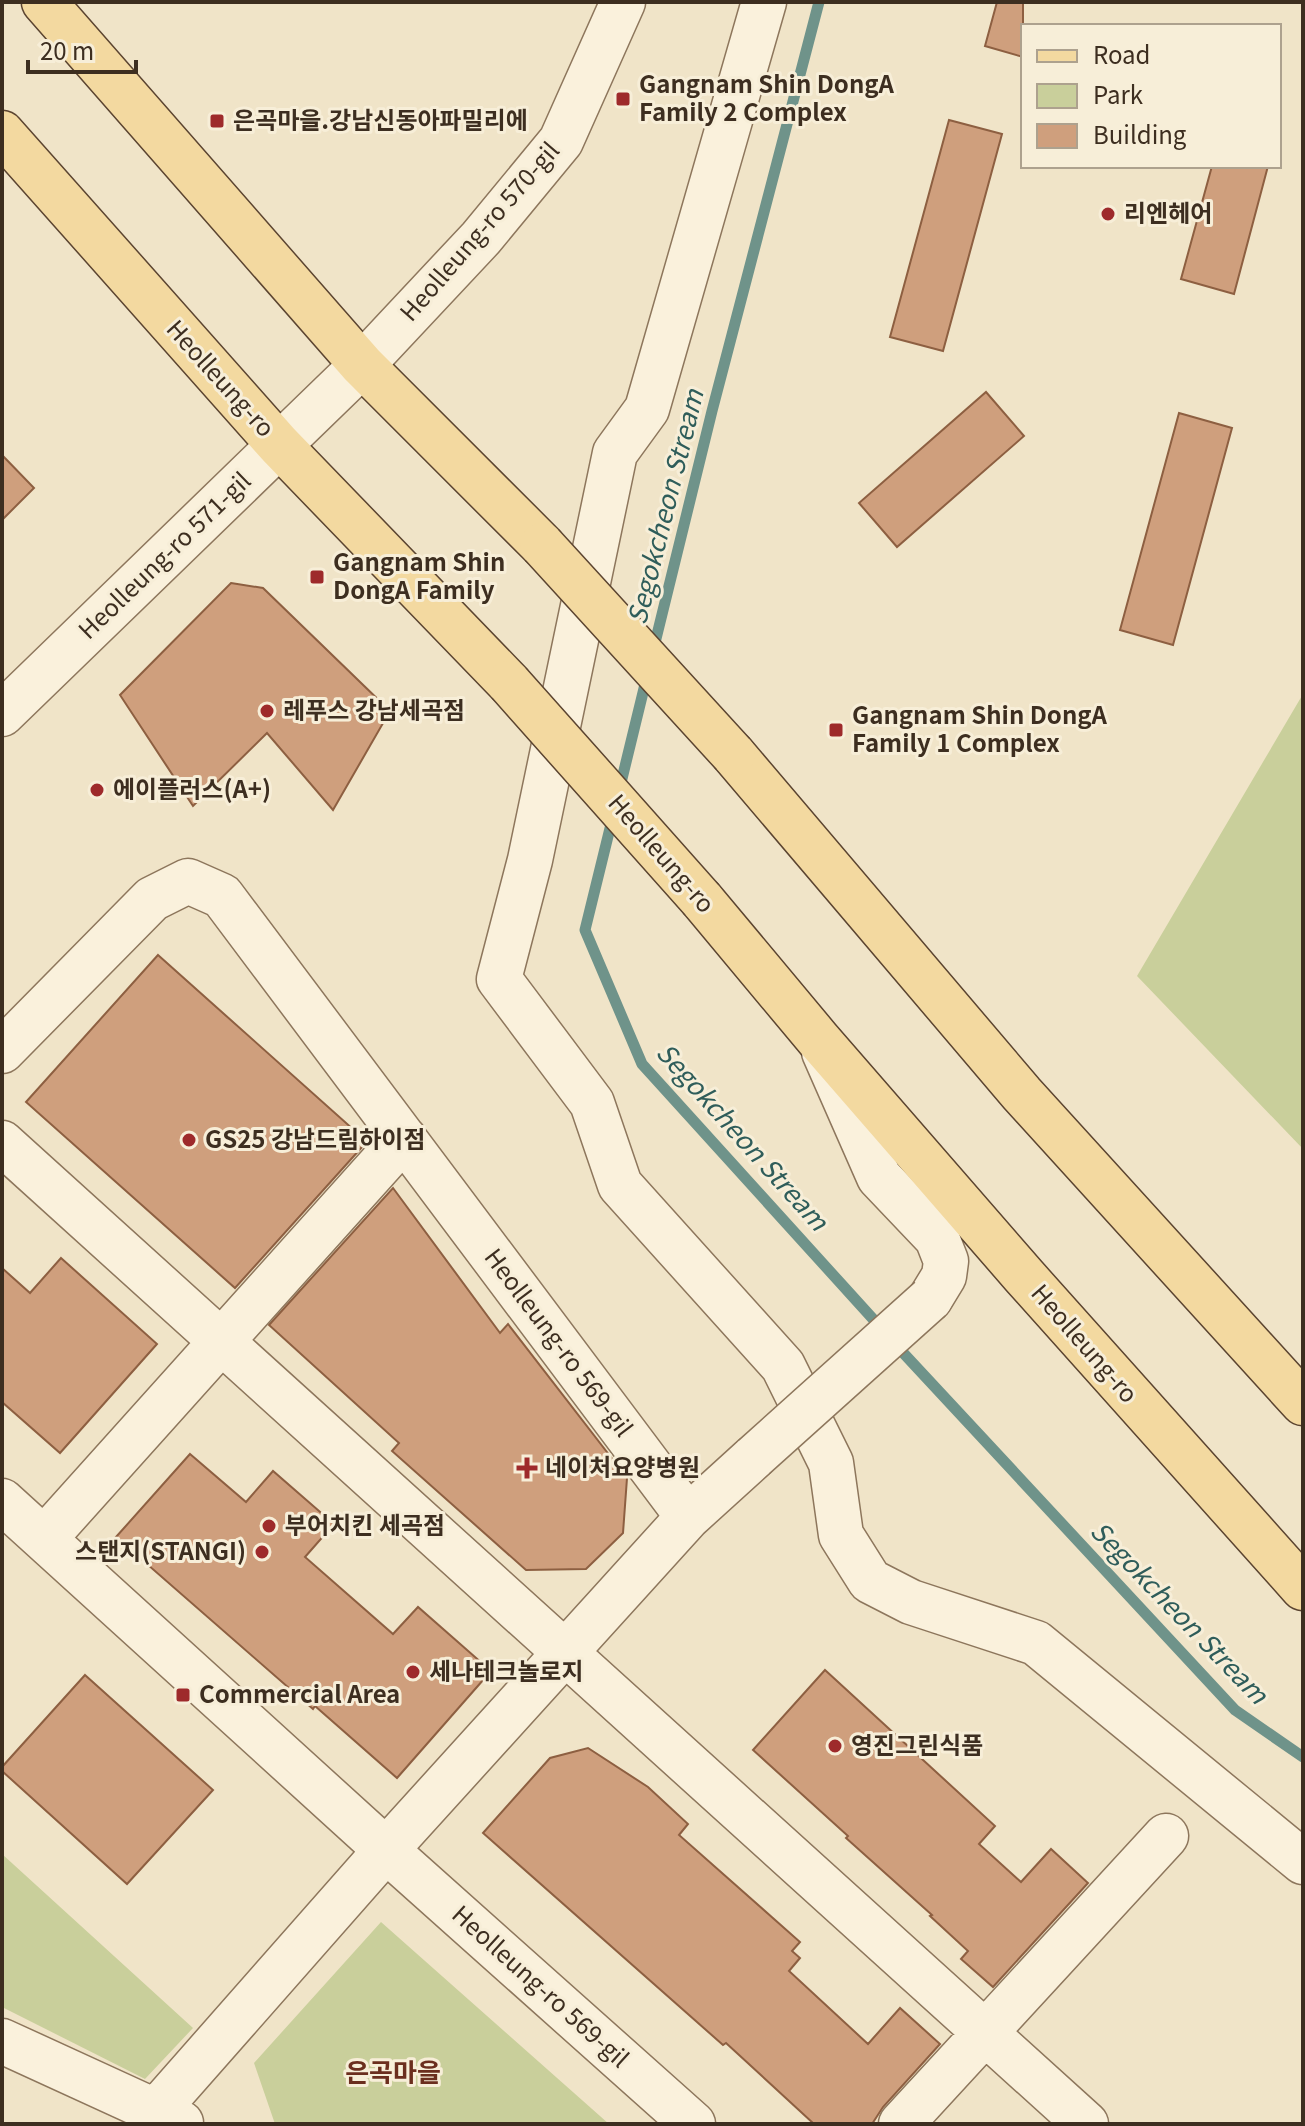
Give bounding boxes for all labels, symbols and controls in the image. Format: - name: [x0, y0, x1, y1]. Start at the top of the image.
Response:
- scale bar: [28, 24, 136, 74]
- legend: [1021, 24, 1281, 168]
- text: 20 m: [40, 32, 94, 67]
- text: Road: [1093, 36, 1150, 71]
- place label: Gangnam Shin DongA Family 2 Complex: [639, 65, 895, 128]
- text: Park: [1093, 76, 1144, 111]
- marker: Gangnam Shin DongA Family 2 Complex: [614, 90, 632, 108]
- place label: 은곡마을.강남신동아파밀리에: [233, 101, 528, 136]
- marker: 은곡마을.강남신동아파밀리에: [208, 112, 226, 130]
- text: Building: [1093, 116, 1187, 151]
- street label: Heolleung-ro 570-gil: [390, 133, 566, 328]
- place label: 리엔헤어: [1124, 194, 1212, 229]
- marker: 리엔헤어: [1099, 205, 1117, 223]
- street label: Heolleung-ro: [160, 311, 284, 444]
- water label: Segokcheon Stream: [616, 384, 711, 628]
- street label: Heolleung-ro 571-gil: [69, 463, 257, 646]
- place label: Gangnam Shin DongA Family: [333, 543, 505, 606]
- marker: Gangnam Shin DongA Family: [308, 568, 326, 586]
- place label: 레푸스 강남세곡점: [283, 691, 465, 726]
- place label: Gangnam Shin DongA Family 1 Complex: [852, 696, 1108, 759]
- marker: 레푸스 강남세곡점: [258, 702, 276, 720]
- marker: Gangnam Shin DongA Family 1 Complex: [827, 721, 845, 739]
- place label: 에이플러스(A+): [113, 770, 271, 805]
- marker: 에이플러스(A+): [88, 781, 106, 799]
- street label: Heolleung-ro: [602, 785, 724, 919]
- water label: Segokcheon Stream: [649, 1033, 839, 1238]
- place label: GS25 강남드림하이점: [205, 1120, 426, 1155]
- marker: GS25 강남드림하이점: [180, 1131, 198, 1149]
- street label: Heolleung-ro 569-gil: [478, 1240, 642, 1443]
- street label: Heolleung-ro: [1025, 1275, 1147, 1409]
- place label: 네이처요양병원: [545, 1448, 700, 1483]
- marker: 네이처요양병원: [516, 1457, 538, 1479]
- place label: 부어치킨 세곡점: [285, 1506, 445, 1541]
- water label: Segokcheon Stream: [1084, 1512, 1278, 1711]
- marker: 부어치킨 세곡점: [260, 1517, 278, 1535]
- place label: 스탠지(STANGI): [75, 1532, 246, 1567]
- marker: 스탠지(STANGI): [253, 1543, 271, 1561]
- place label: 세나테크놀로지: [429, 1652, 584, 1687]
- marker: 세나테크놀로지: [404, 1663, 422, 1681]
- place label: Commercial Area: [199, 1675, 400, 1710]
- marker: Commercial Area: [174, 1686, 192, 1704]
- place label: 영진그린식품: [851, 1726, 983, 1761]
- marker: 영진그린식품: [826, 1737, 844, 1755]
- street label: Heolleung-ro 569-gil: [445, 1896, 638, 2074]
- district label: 은곡마을: [345, 2052, 441, 2089]

